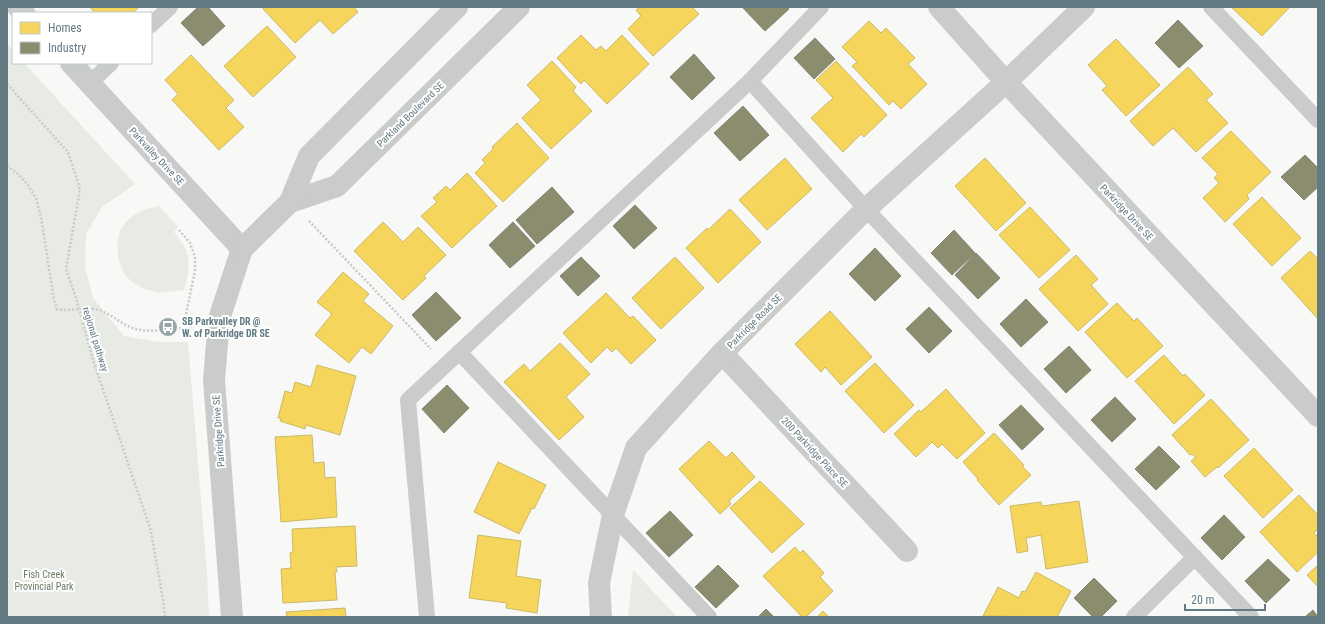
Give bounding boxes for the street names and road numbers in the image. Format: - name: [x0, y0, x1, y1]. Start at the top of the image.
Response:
- street label: Parkland Boulevard SE: [375, 80, 446, 149]
- street label: Parkvalley Drive SE: [127, 125, 186, 188]
- street label: Parkridge Drive SE: [1098, 182, 1155, 243]
- street label: Parkridge Road SE: [725, 292, 784, 351]
- street label: regional pathway: [80, 305, 111, 373]
- street label: Parkridge Drive SE: [210, 394, 227, 467]
- street label: 200 Parkridge Place SE: [779, 415, 850, 490]

